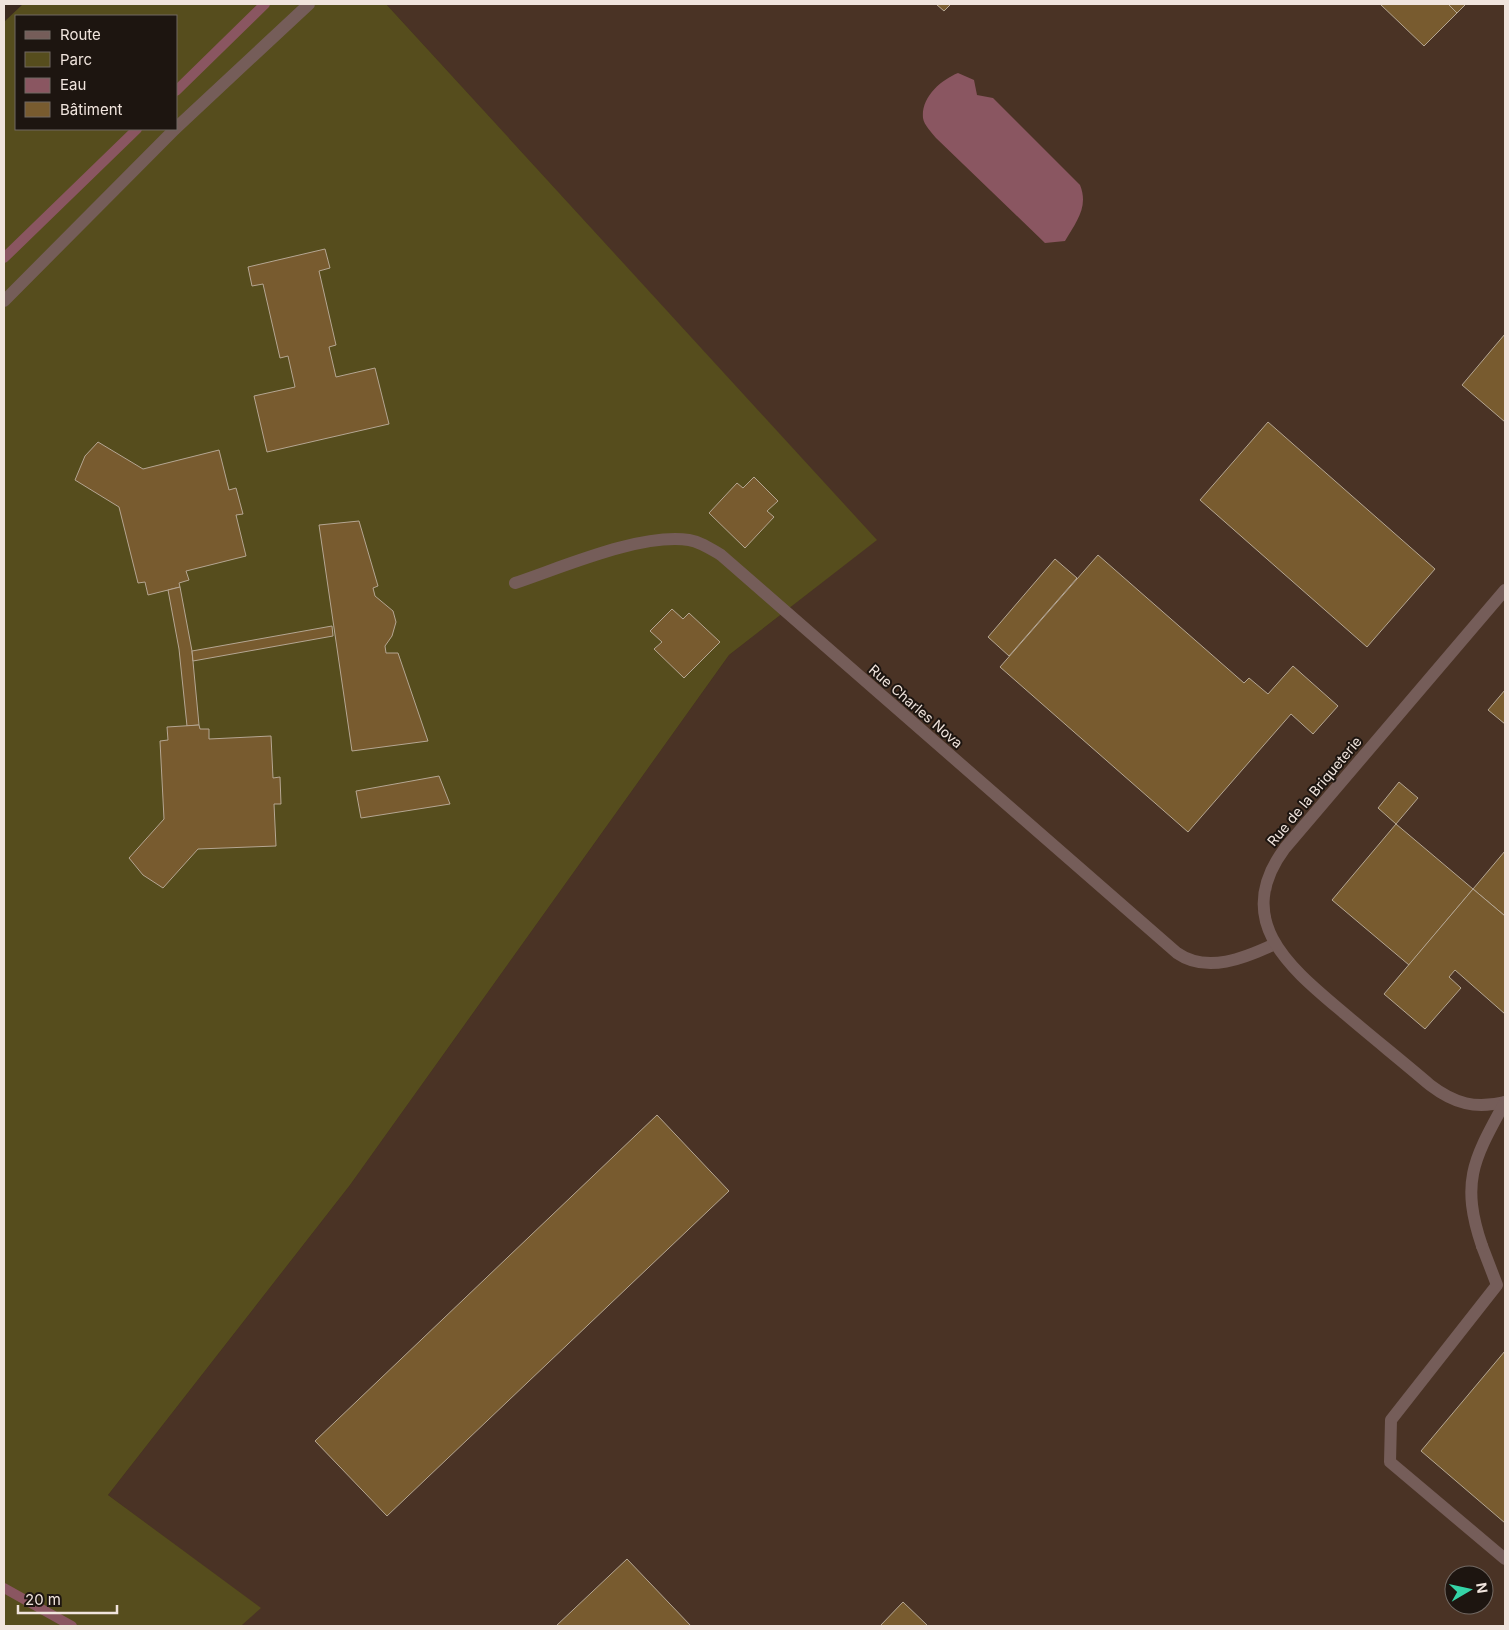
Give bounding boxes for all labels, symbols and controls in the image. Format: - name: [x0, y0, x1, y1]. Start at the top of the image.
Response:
- legend: [15, 15, 178, 130]
- text: Route: [60, 25, 101, 44]
- text: Parc: [60, 50, 92, 69]
- text: Eau: [60, 75, 86, 94]
- text: Bâtiment: [60, 100, 123, 119]
- street label: Rue Charles Nova: [866, 661, 966, 751]
- street label: Rue de la Briqueterie: [1263, 733, 1365, 849]
- north arrow: [1444, 1565, 1494, 1615]
- text: N: [1473, 1581, 1492, 1594]
- scale bar: [18, 1582, 116, 1614]
- text: 20 m: [25, 1590, 61, 1609]

